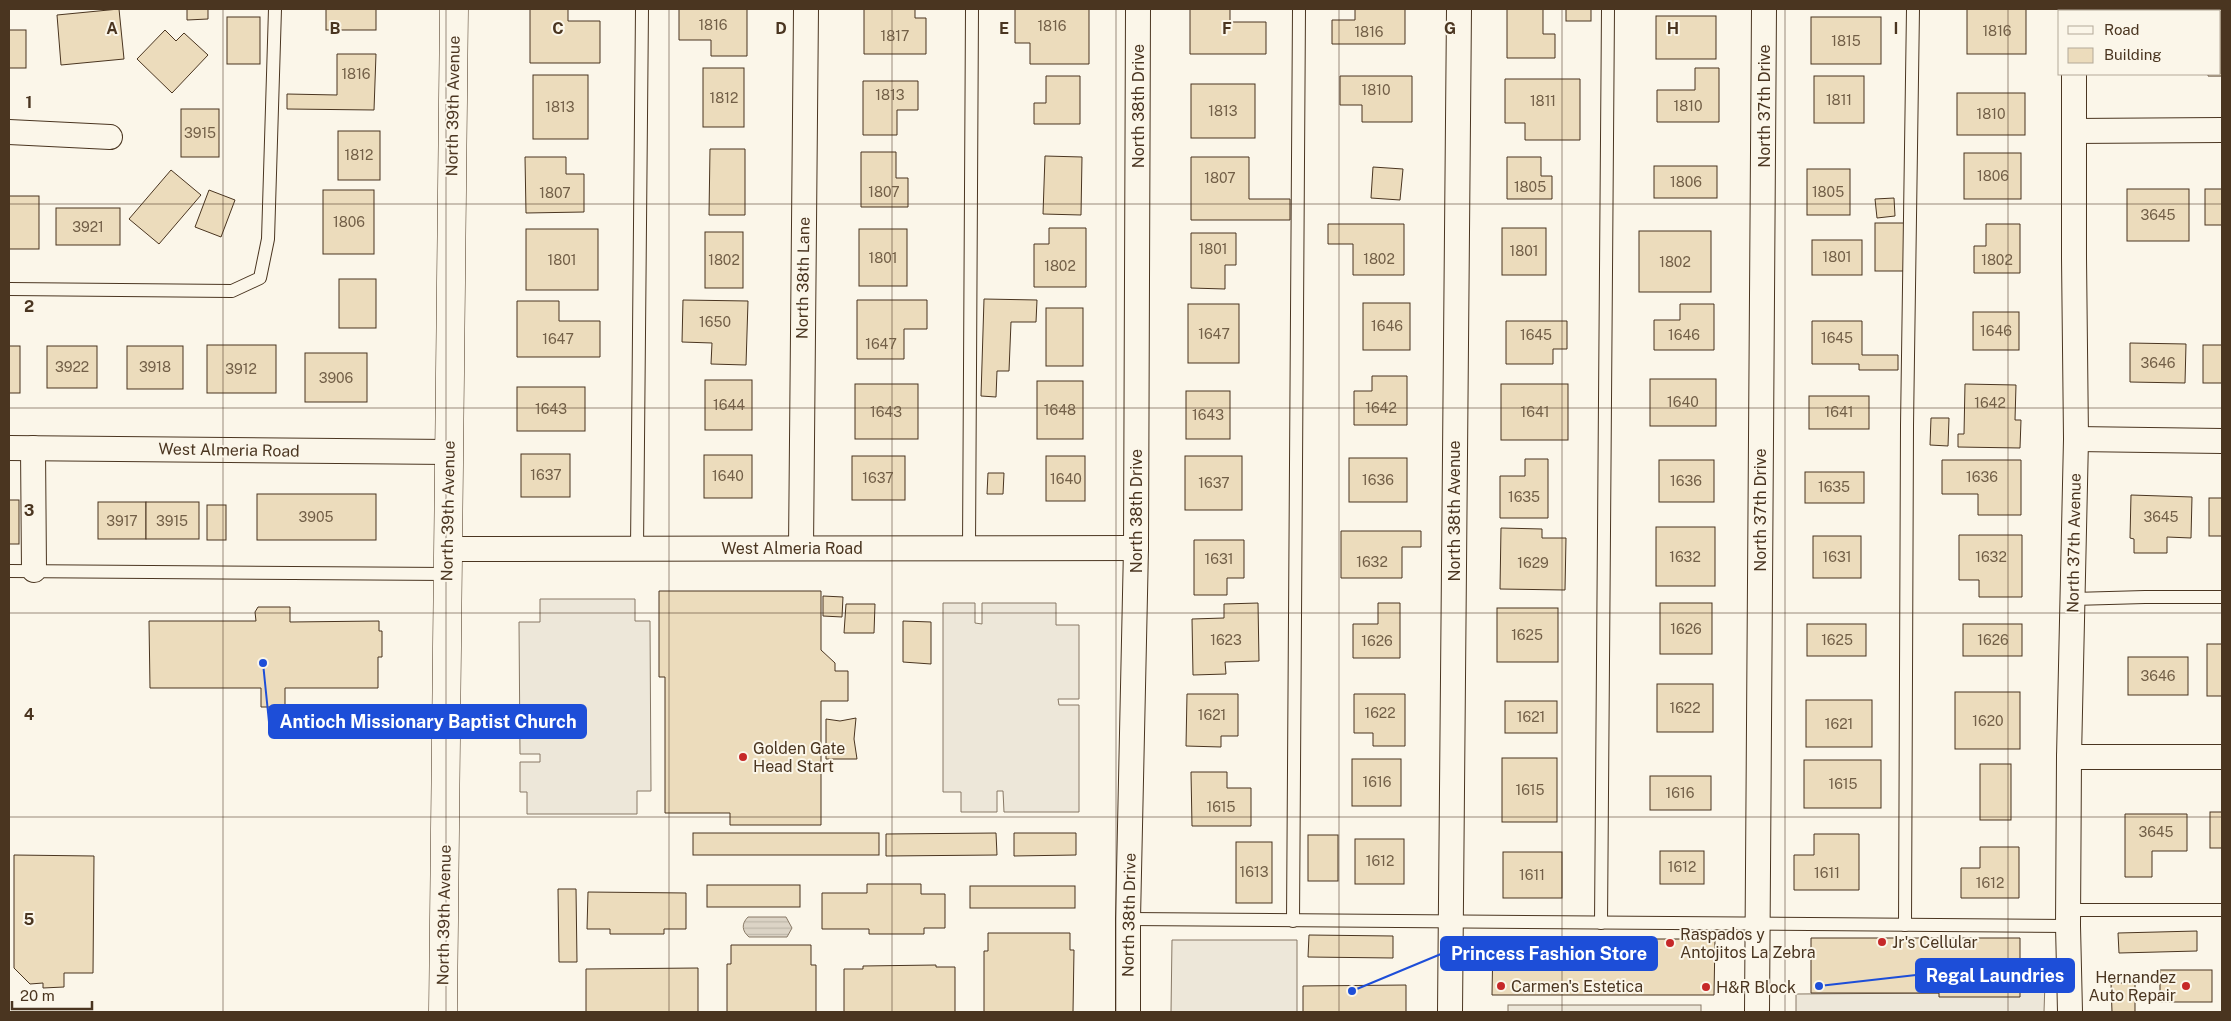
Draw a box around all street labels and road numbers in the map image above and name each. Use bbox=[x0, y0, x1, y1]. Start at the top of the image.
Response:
street label: North 39th Avenue bbox=[442, 36, 464, 176]
street label: North 38th Drive bbox=[1129, 44, 1148, 168]
street label: North 37th Drive bbox=[1755, 44, 1774, 168]
street label: North 38th Lane bbox=[792, 217, 814, 339]
street label: West Almeria Road bbox=[158, 439, 300, 461]
street label: North 39th Avenue bbox=[437, 441, 459, 581]
street label: North 38th Avenue bbox=[1445, 441, 1464, 581]
street label: North 37th Drive bbox=[1751, 448, 1770, 572]
street label: North 38th Drive bbox=[1127, 449, 1146, 573]
street label: North 37th Avenue bbox=[2063, 473, 2085, 613]
street label: West Almeria Road bbox=[721, 539, 863, 558]
street label: North 39th Avenue bbox=[433, 845, 455, 985]
street label: North 38th Drive bbox=[1118, 853, 1140, 977]

